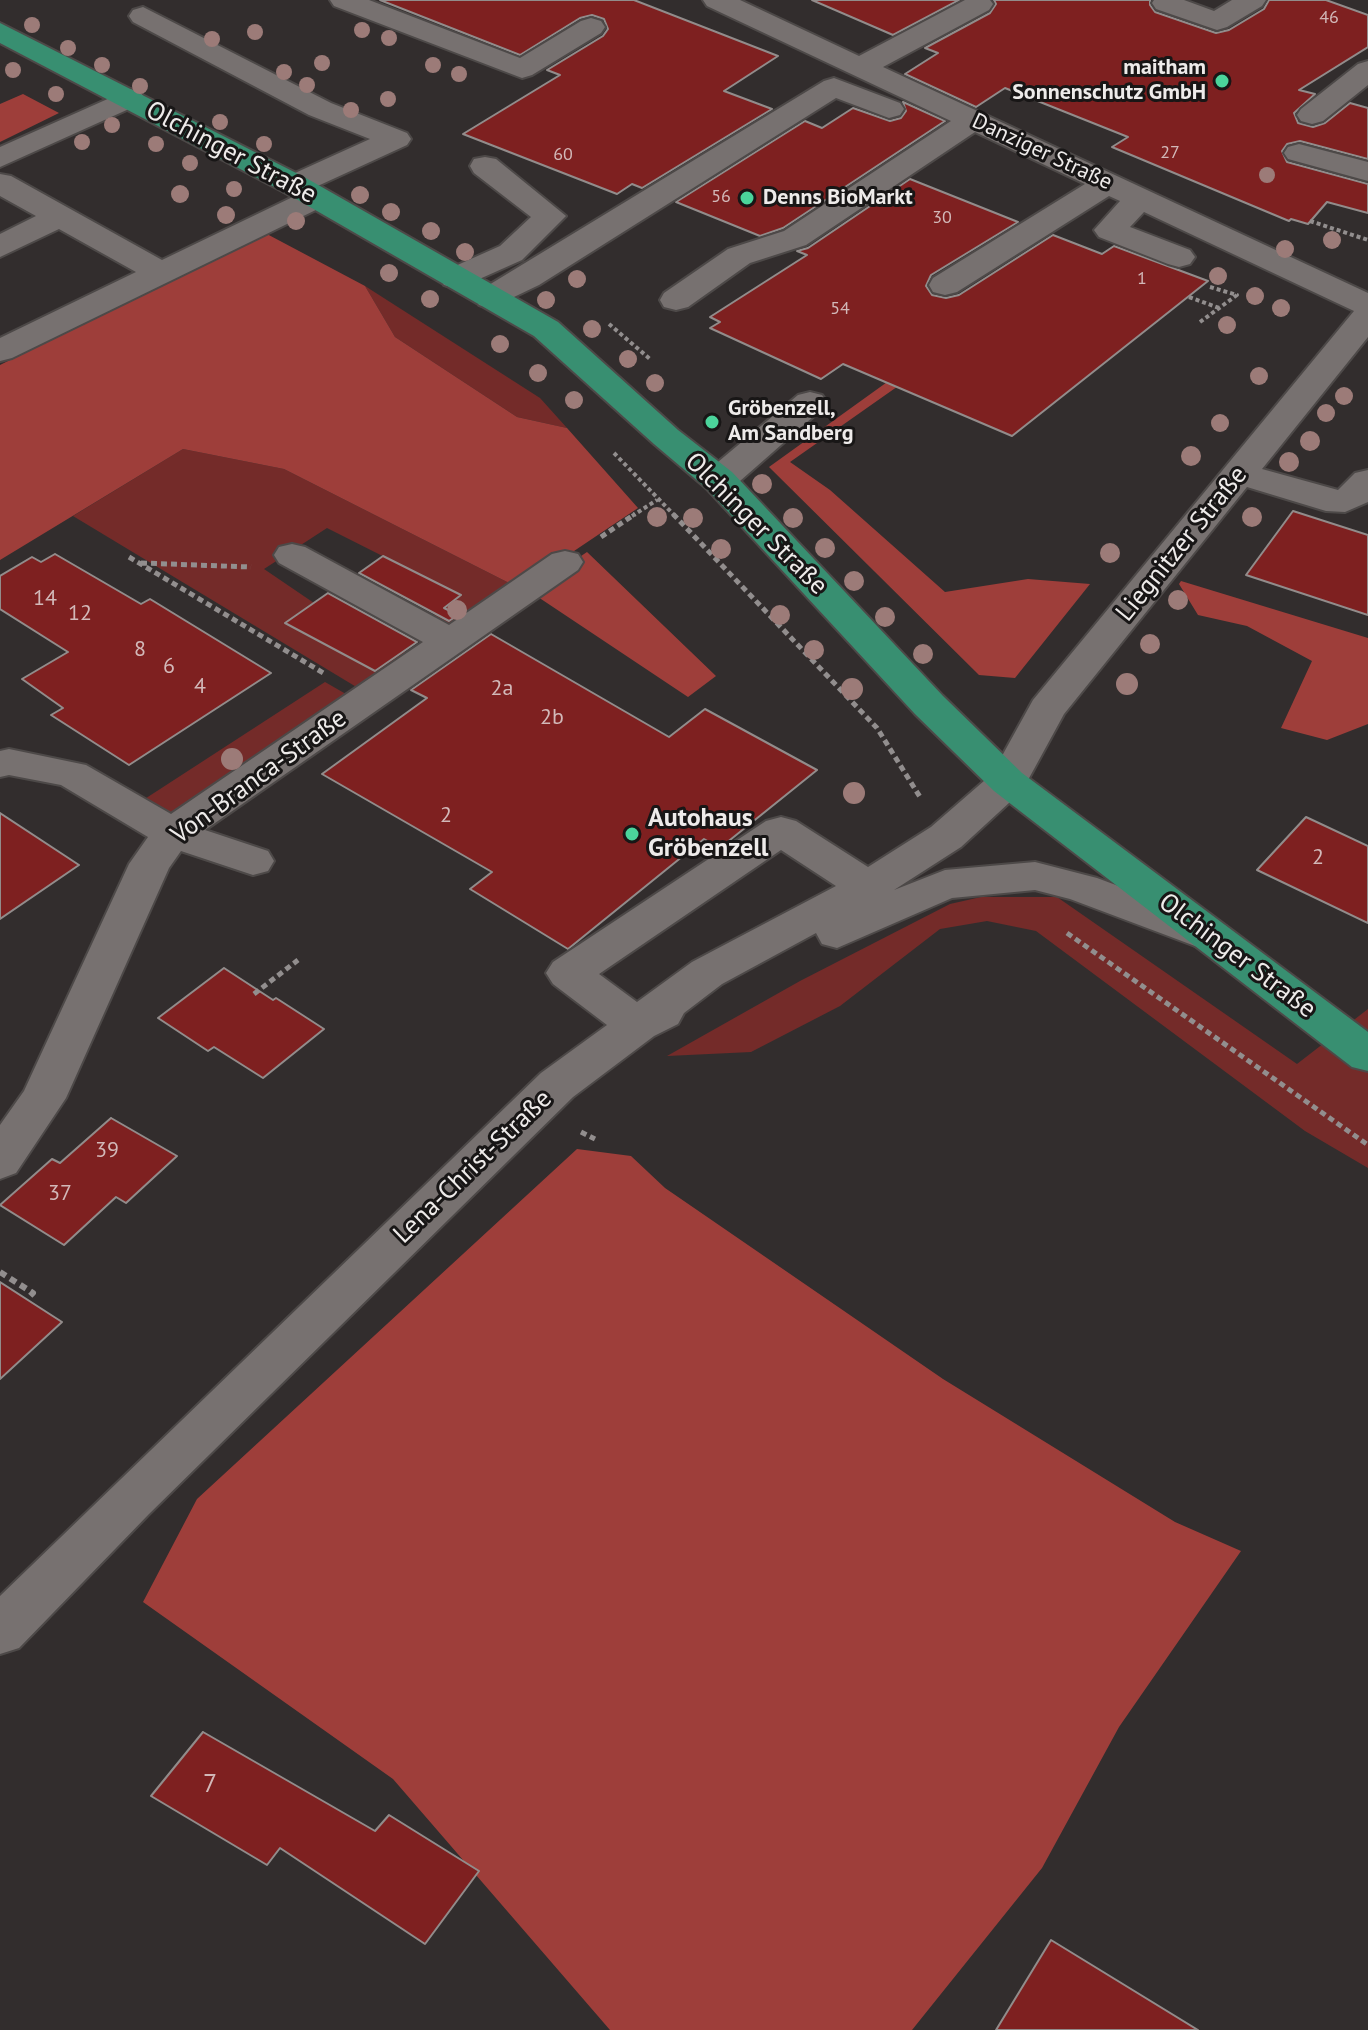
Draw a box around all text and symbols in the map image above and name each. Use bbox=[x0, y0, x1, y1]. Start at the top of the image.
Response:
house number: 46 bbox=[1319, 7, 1339, 29]
place label: maitham Sonnenschutz GmbH bbox=[1012, 55, 1206, 106]
marker: maitham Sonnenschutz GmbH bbox=[1213, 72, 1231, 90]
street label: Olchinger Straße bbox=[140, 95, 322, 211]
street label: Danziger Straße bbox=[968, 108, 1116, 196]
house number: 27 bbox=[1160, 142, 1180, 164]
house number: 60 bbox=[553, 144, 573, 166]
place label: Denns BioMarkt bbox=[763, 185, 913, 211]
house number: 56 bbox=[711, 186, 731, 208]
marker: Denns BioMarkt bbox=[738, 189, 756, 207]
house number: 30 bbox=[932, 207, 952, 229]
house number: 1 bbox=[1137, 268, 1147, 290]
house number: 54 bbox=[830, 298, 850, 320]
place label: Gröbenzell, Am Sandberg bbox=[728, 396, 853, 448]
marker: Gröbenzell, Am Sandberg bbox=[703, 413, 721, 431]
street label: Olchinger Straße bbox=[678, 446, 834, 602]
street label: Liegnitzer Straße bbox=[1110, 460, 1254, 628]
house number: 14 bbox=[33, 586, 57, 612]
house number: 12 bbox=[68, 601, 92, 627]
house number: 8 bbox=[134, 637, 146, 663]
house number: 6 bbox=[163, 654, 175, 680]
house number: 4 bbox=[194, 674, 206, 700]
house number: 2a bbox=[491, 676, 513, 702]
street label: Von-Branca-Straße bbox=[165, 703, 353, 851]
house number: 2b bbox=[540, 705, 564, 731]
house number: 2 bbox=[440, 803, 452, 829]
place label: Autohaus Gröbenzell bbox=[648, 803, 768, 864]
marker: Autohaus Gröbenzell bbox=[623, 825, 641, 843]
house number: 2 bbox=[1312, 845, 1324, 871]
street label: Olchinger Straße bbox=[1152, 887, 1322, 1025]
street label: Lena-Christ-Straße bbox=[387, 1084, 559, 1250]
house number: 39 bbox=[95, 1138, 119, 1164]
house number: 37 bbox=[48, 1181, 72, 1207]
house number: 7 bbox=[203, 1769, 217, 1801]

